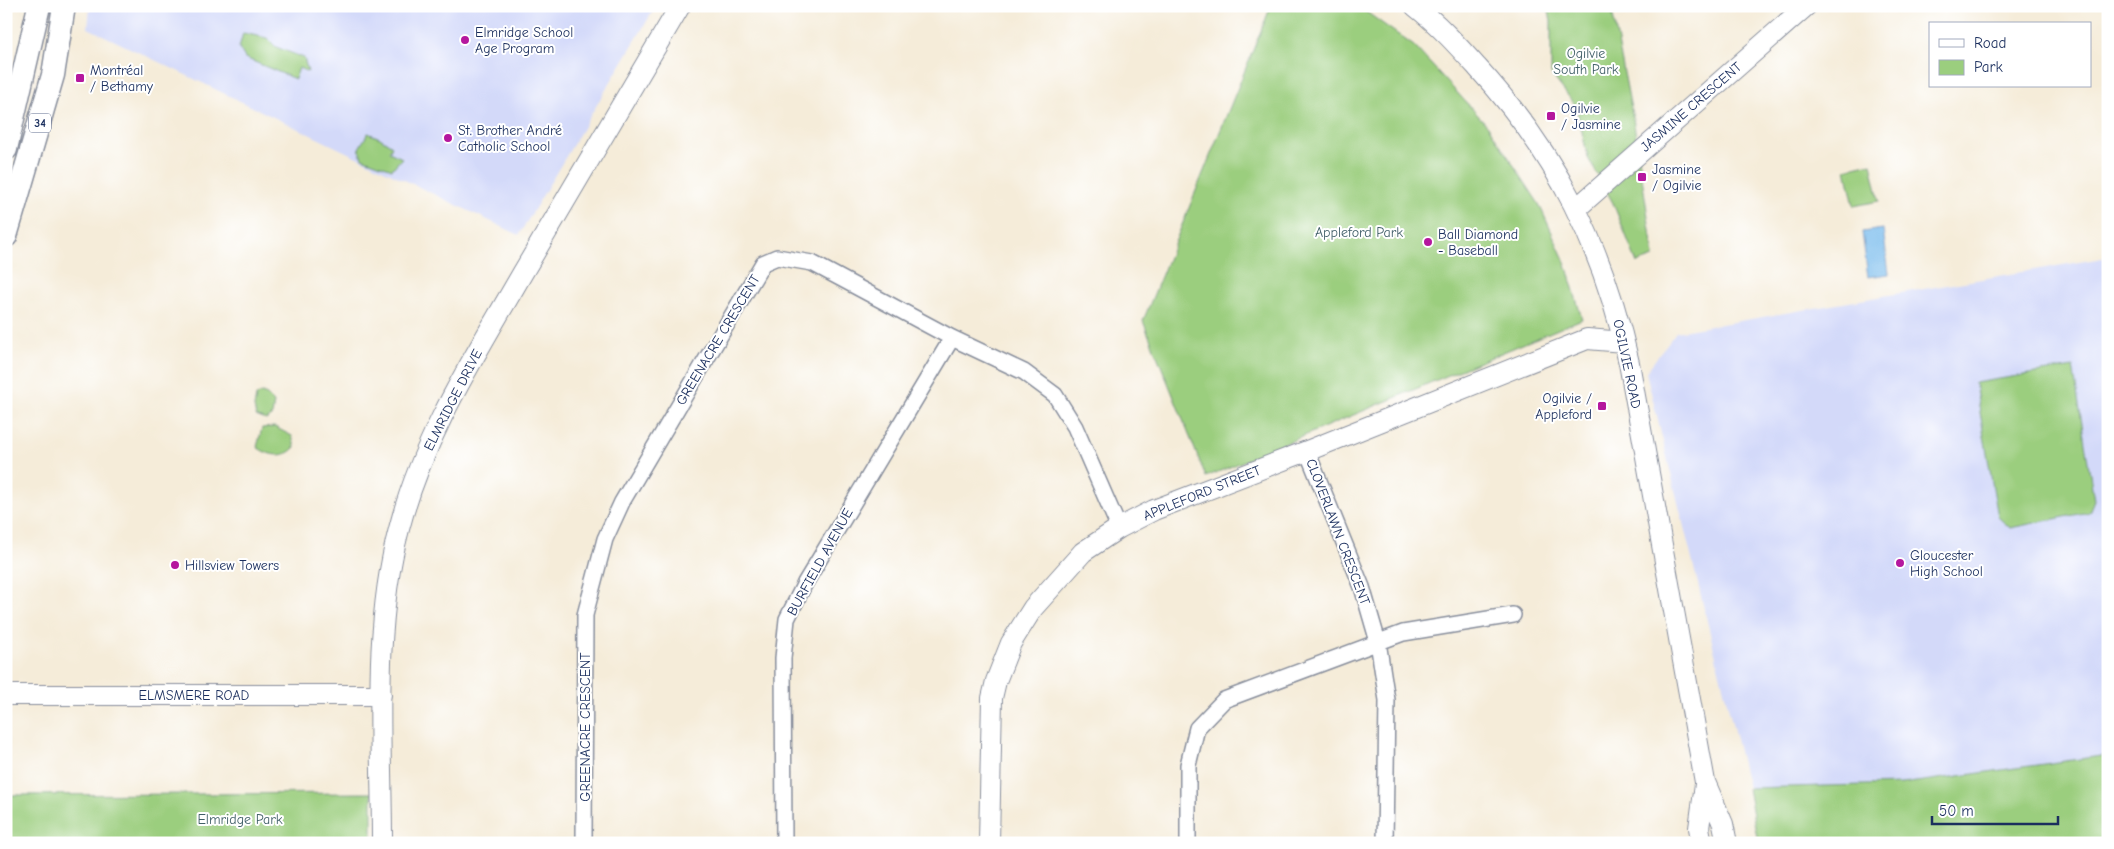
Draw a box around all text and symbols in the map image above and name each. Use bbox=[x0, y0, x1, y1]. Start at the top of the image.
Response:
legend bbox=[1929, 22, 2092, 88]
place label: Elmridge School Age Program bbox=[475, 24, 573, 57]
marker: Elmridge School Age Program bbox=[459, 34, 471, 46]
text: Road bbox=[1974, 34, 2006, 52]
park label: Ogilvie South Park bbox=[1553, 45, 1619, 78]
street label: JASMINE CRESCENT bbox=[1637, 58, 1746, 156]
text: Park bbox=[1974, 58, 2003, 76]
place label: Montréal / Bethamy bbox=[90, 62, 154, 95]
marker: Montréal / Bethamy bbox=[74, 72, 86, 84]
place label: Ogilvie / Jasmine bbox=[1561, 100, 1621, 133]
marker: Ogilvie / Jasmine bbox=[1545, 110, 1557, 122]
road number: 34 bbox=[29, 114, 51, 132]
place label: St. Brother André Catholic School bbox=[458, 122, 562, 155]
marker: St. Brother André Catholic School bbox=[442, 132, 454, 144]
place label: Jasmine / Ogilvie bbox=[1652, 161, 1702, 194]
marker: Jasmine / Ogilvie bbox=[1636, 171, 1648, 183]
park label: Appleford Park bbox=[1315, 224, 1403, 241]
place label: Ball Diamond - Baseball bbox=[1438, 226, 1518, 259]
marker: Ball Diamond - Baseball bbox=[1422, 236, 1434, 248]
street label: GREENACRE CRESCENT bbox=[672, 271, 764, 408]
street label: OGILVIE ROAD bbox=[1609, 318, 1645, 410]
street label: ELMRIDGE DRIVE bbox=[420, 346, 486, 454]
place label: Ogilvie / Appleford bbox=[1535, 390, 1592, 423]
marker: Ogilvie / Appleford bbox=[1596, 400, 1608, 412]
street label: CLOVERLAWN CRESCENT bbox=[1302, 456, 1374, 608]
street label: APPLEFORD STREET bbox=[1141, 461, 1264, 524]
street label: BURFIELD AVENUE bbox=[783, 505, 857, 619]
place label: Gloucester High School bbox=[1910, 547, 1983, 580]
place label: Hillsview Towers bbox=[185, 557, 279, 574]
marker: Gloucester High School bbox=[1894, 557, 1906, 569]
marker: Hillsview Towers bbox=[169, 559, 181, 571]
street label: GREENACRE CRESCENT bbox=[577, 652, 594, 802]
street label: ELMSMERE ROAD bbox=[139, 687, 250, 704]
scale bar bbox=[1932, 794, 2058, 826]
text: 50 m bbox=[1939, 802, 1974, 820]
park label: Elmridge Park bbox=[197, 811, 283, 828]

